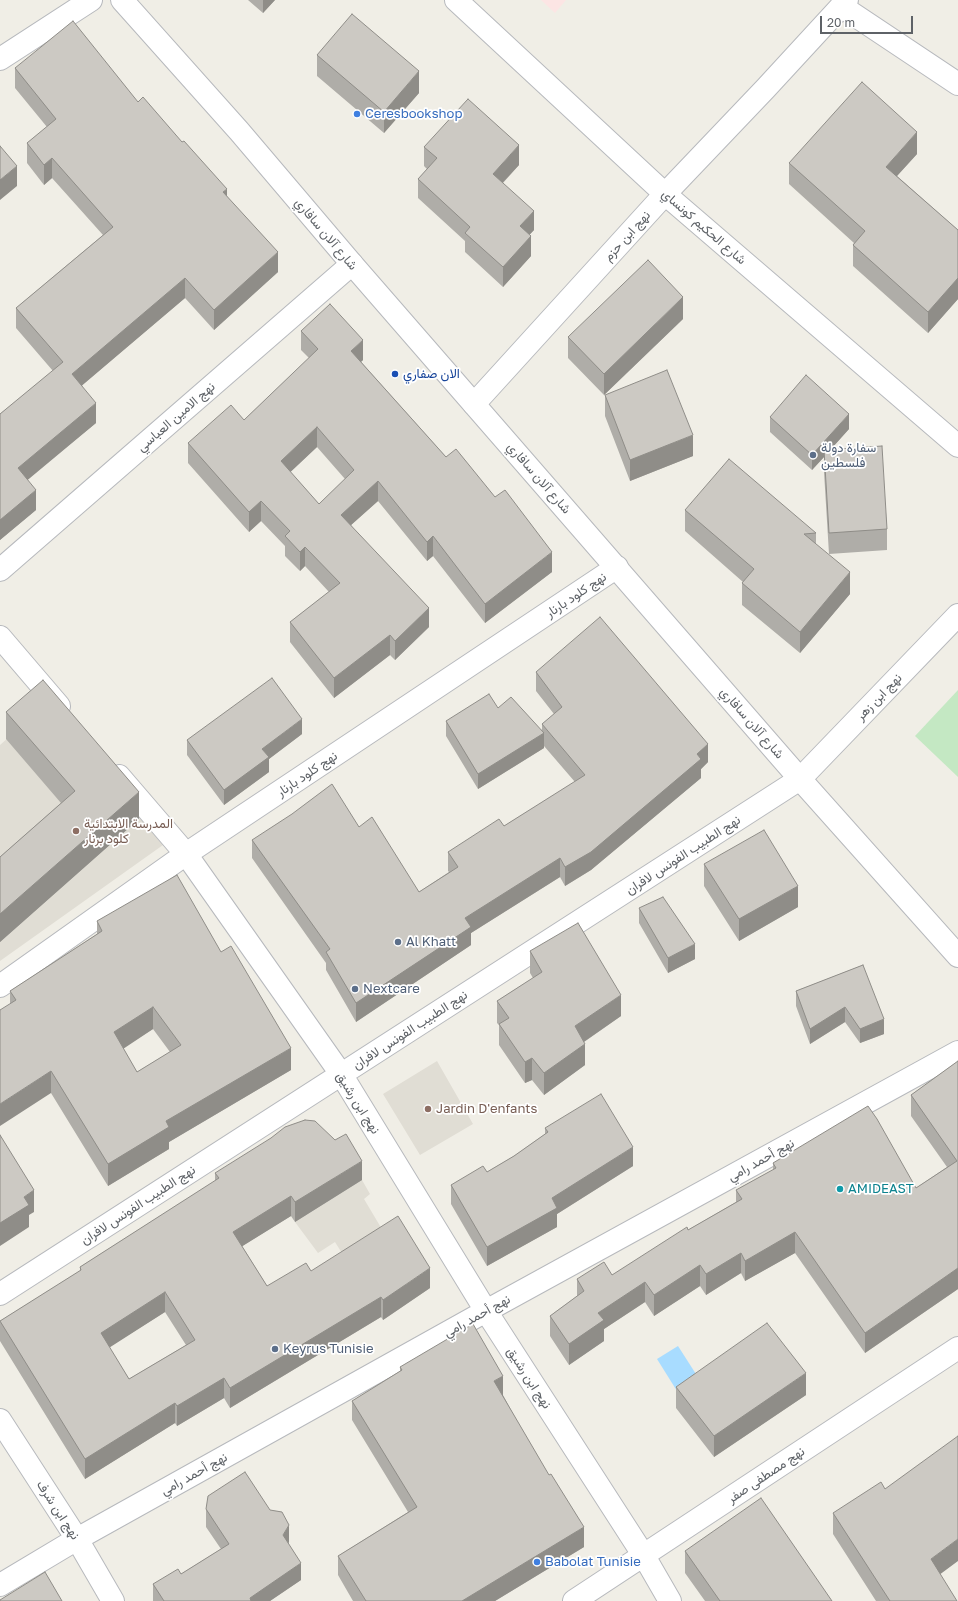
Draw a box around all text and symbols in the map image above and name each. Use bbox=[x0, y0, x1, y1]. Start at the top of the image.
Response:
scale bar bbox=[822, 8, 915, 34]
text: 20 m bbox=[827, 15, 855, 30]
place label: Ceresbookshop bbox=[365, 106, 462, 122]
marker: Ceresbookshop bbox=[352, 109, 362, 119]
street label: شارع الحكيم كونساي bbox=[659, 186, 749, 268]
street label: شارع آلان سافاري bbox=[291, 195, 361, 273]
street label: نهج ابن حزم bbox=[600, 208, 654, 264]
place label: الان صفاري bbox=[403, 366, 460, 382]
marker: الان صفاري bbox=[390, 369, 400, 379]
street label: نهج الامين العباسي bbox=[134, 379, 218, 455]
street label: شارع آلان سافاري bbox=[504, 439, 574, 517]
place label: سفارة دولة فلسطين bbox=[821, 440, 876, 471]
marker: سفارة دولة فلسطين bbox=[808, 450, 818, 460]
street label: نهج كلود بارنار bbox=[543, 569, 609, 621]
street label: نهج ابن زهر bbox=[853, 670, 905, 724]
street label: شارع آلان سافاري bbox=[717, 684, 787, 762]
street label: نهج كلود بارنار bbox=[274, 748, 340, 800]
street label: نهج الطبيب الفونس لافران bbox=[623, 812, 743, 898]
place label: المدرسة الابتدائية كلود برنار bbox=[84, 816, 173, 847]
marker: المدرسة الابتدائية كلود برنار bbox=[71, 826, 81, 836]
place label: Al Khatt bbox=[406, 934, 456, 950]
marker: Al Khatt bbox=[393, 937, 403, 947]
place label: Nextcare bbox=[363, 981, 420, 997]
marker: Nextcare bbox=[350, 984, 360, 994]
street label: نهج الطبيب الفونس لافران bbox=[350, 987, 470, 1073]
street label: نهج ابن رشيق bbox=[333, 1069, 383, 1137]
place label: Jardin D'enfants bbox=[436, 1101, 537, 1117]
marker: Jardin D'enfants bbox=[423, 1104, 433, 1114]
street label: نهج أحمد رامي bbox=[725, 1135, 797, 1185]
street label: نهج الطبيب الفونس لافران bbox=[78, 1162, 198, 1248]
place label: AMIDEAST bbox=[848, 1181, 914, 1197]
marker: AMIDEAST bbox=[835, 1184, 845, 1194]
street label: نهج أحمد رامي bbox=[441, 1291, 513, 1341]
place label: Keyrus Tunisie bbox=[283, 1341, 373, 1357]
marker: Keyrus Tunisie bbox=[270, 1344, 280, 1354]
street label: نهج ابن رشيق bbox=[503, 1344, 555, 1412]
street label: نهج مصطفى صفر bbox=[724, 1443, 808, 1507]
street label: نهج أحمد رامي bbox=[158, 1449, 230, 1499]
street label: نهج ابن شرف bbox=[33, 1477, 83, 1543]
place label: Babolat Tunisie bbox=[545, 1554, 641, 1570]
marker: Babolat Tunisie bbox=[532, 1557, 542, 1567]

